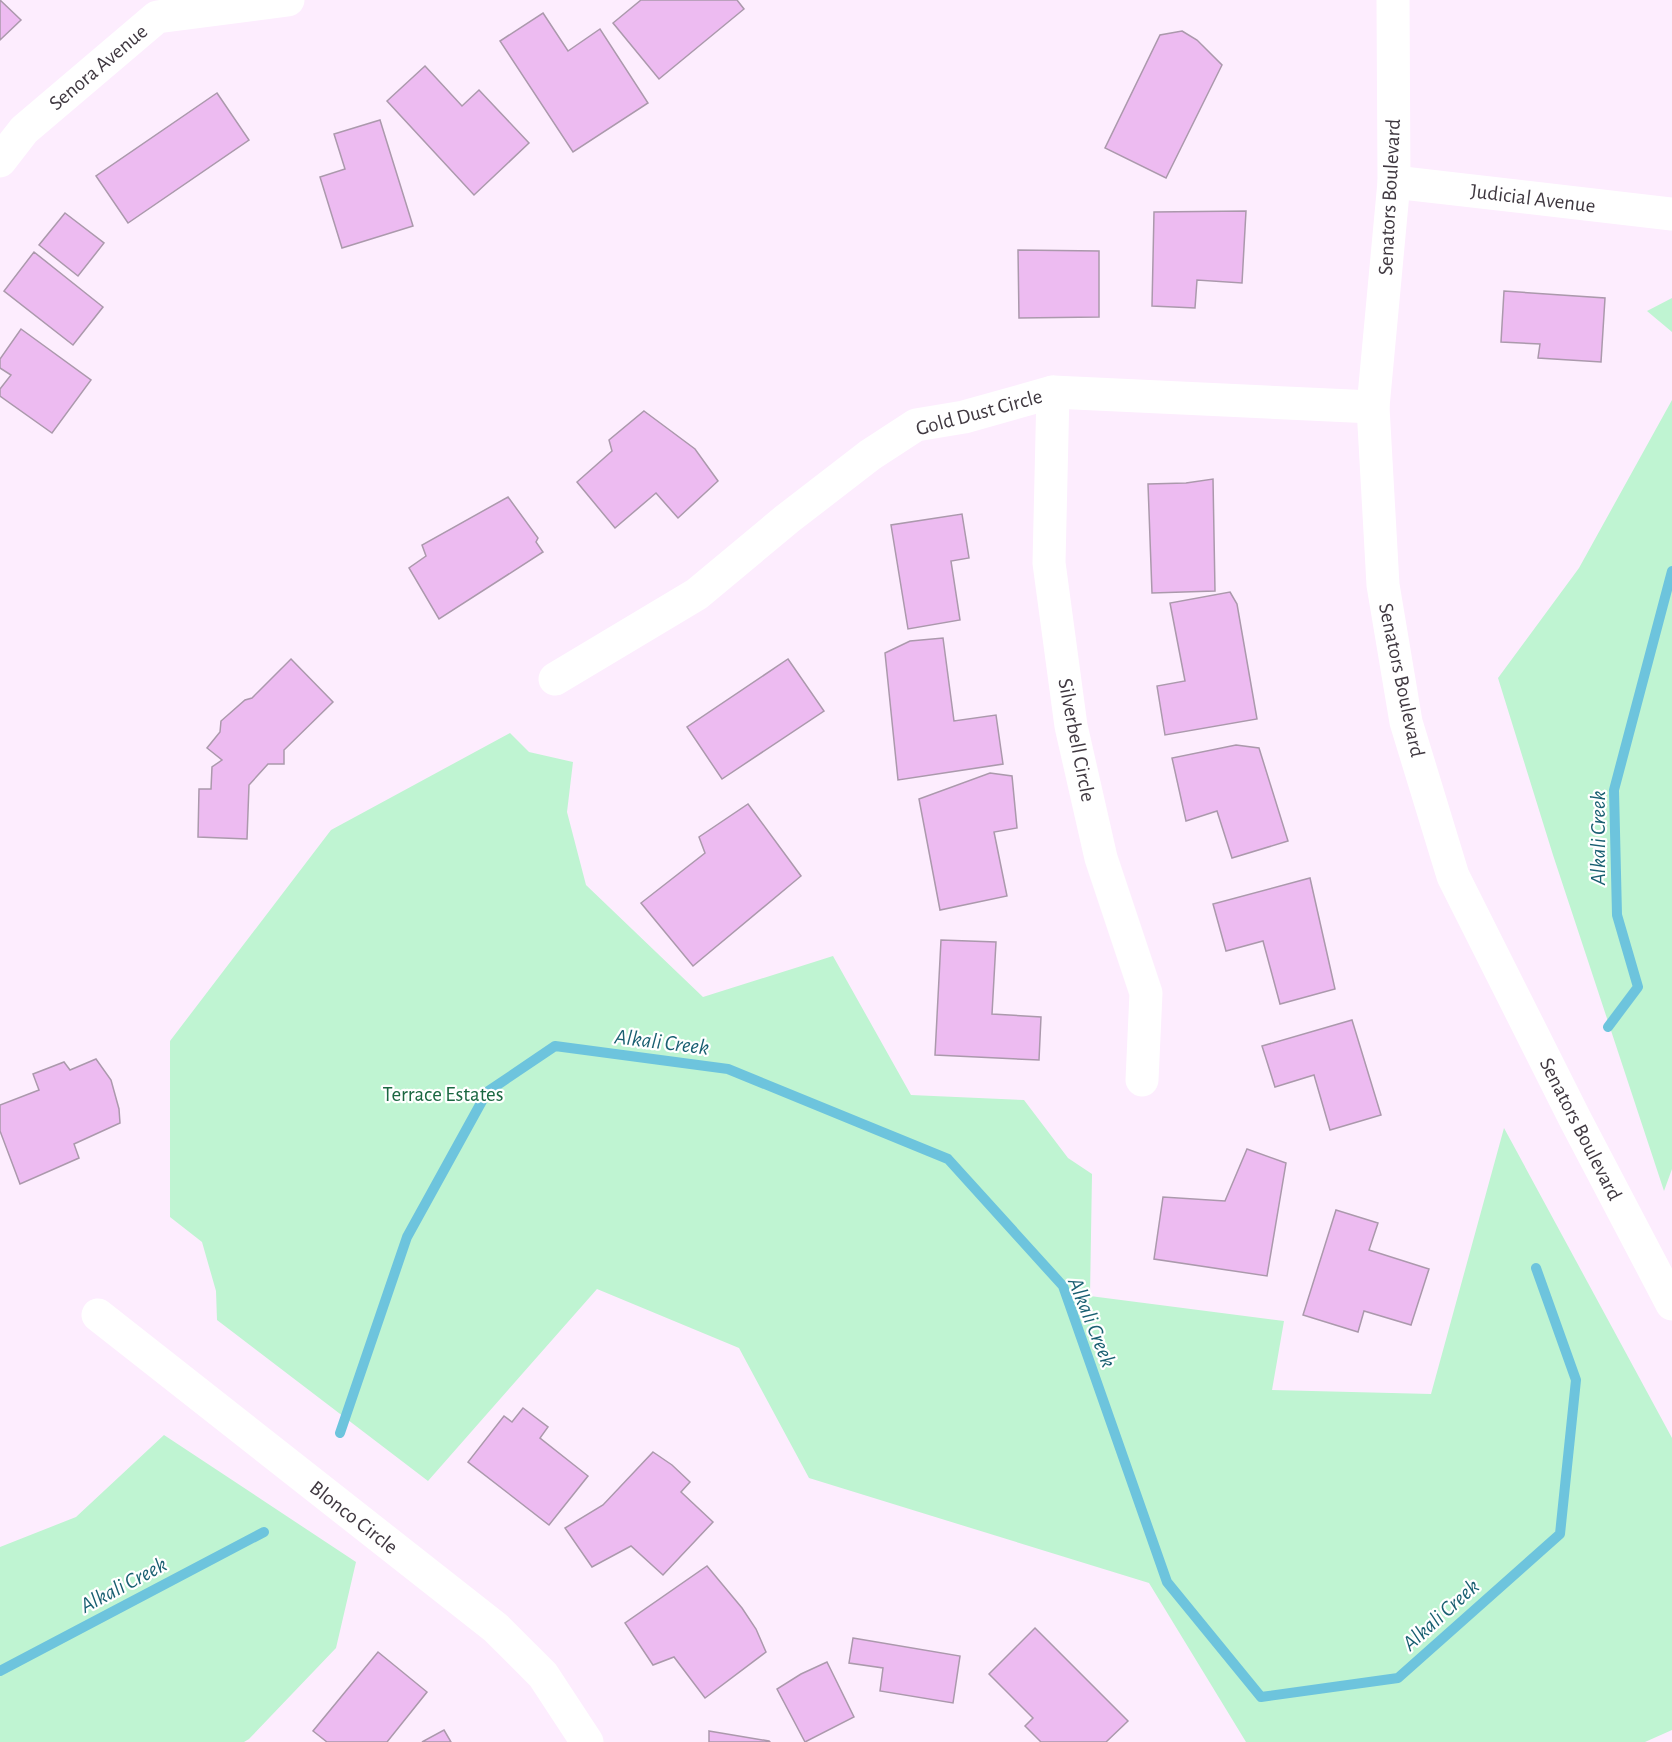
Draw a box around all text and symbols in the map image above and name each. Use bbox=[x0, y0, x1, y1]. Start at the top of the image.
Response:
street label: Senora Avenue bbox=[45, 20, 151, 114]
street label: Senators Boulevard bbox=[1375, 118, 1404, 276]
street label: Judicial Avenue bbox=[1469, 180, 1597, 217]
street label: Gold Dust Circle bbox=[914, 386, 1045, 439]
street label: Senators Boulevard bbox=[1375, 601, 1428, 759]
street label: Silverbell Circle bbox=[1054, 677, 1099, 804]
water label: Alkali Creek bbox=[1587, 791, 1609, 886]
water label: Alkali Creek bbox=[613, 1025, 710, 1059]
street label: Senators Boulevard bbox=[1536, 1055, 1626, 1204]
park label: Terrace Estates bbox=[382, 1084, 504, 1105]
water label: Alkali Creek bbox=[1064, 1273, 1120, 1370]
street label: Blonco Circle bbox=[306, 1477, 402, 1558]
water label: Alkali Creek bbox=[76, 1553, 170, 1617]
water label: Alkali Creek bbox=[1397, 1575, 1483, 1655]

